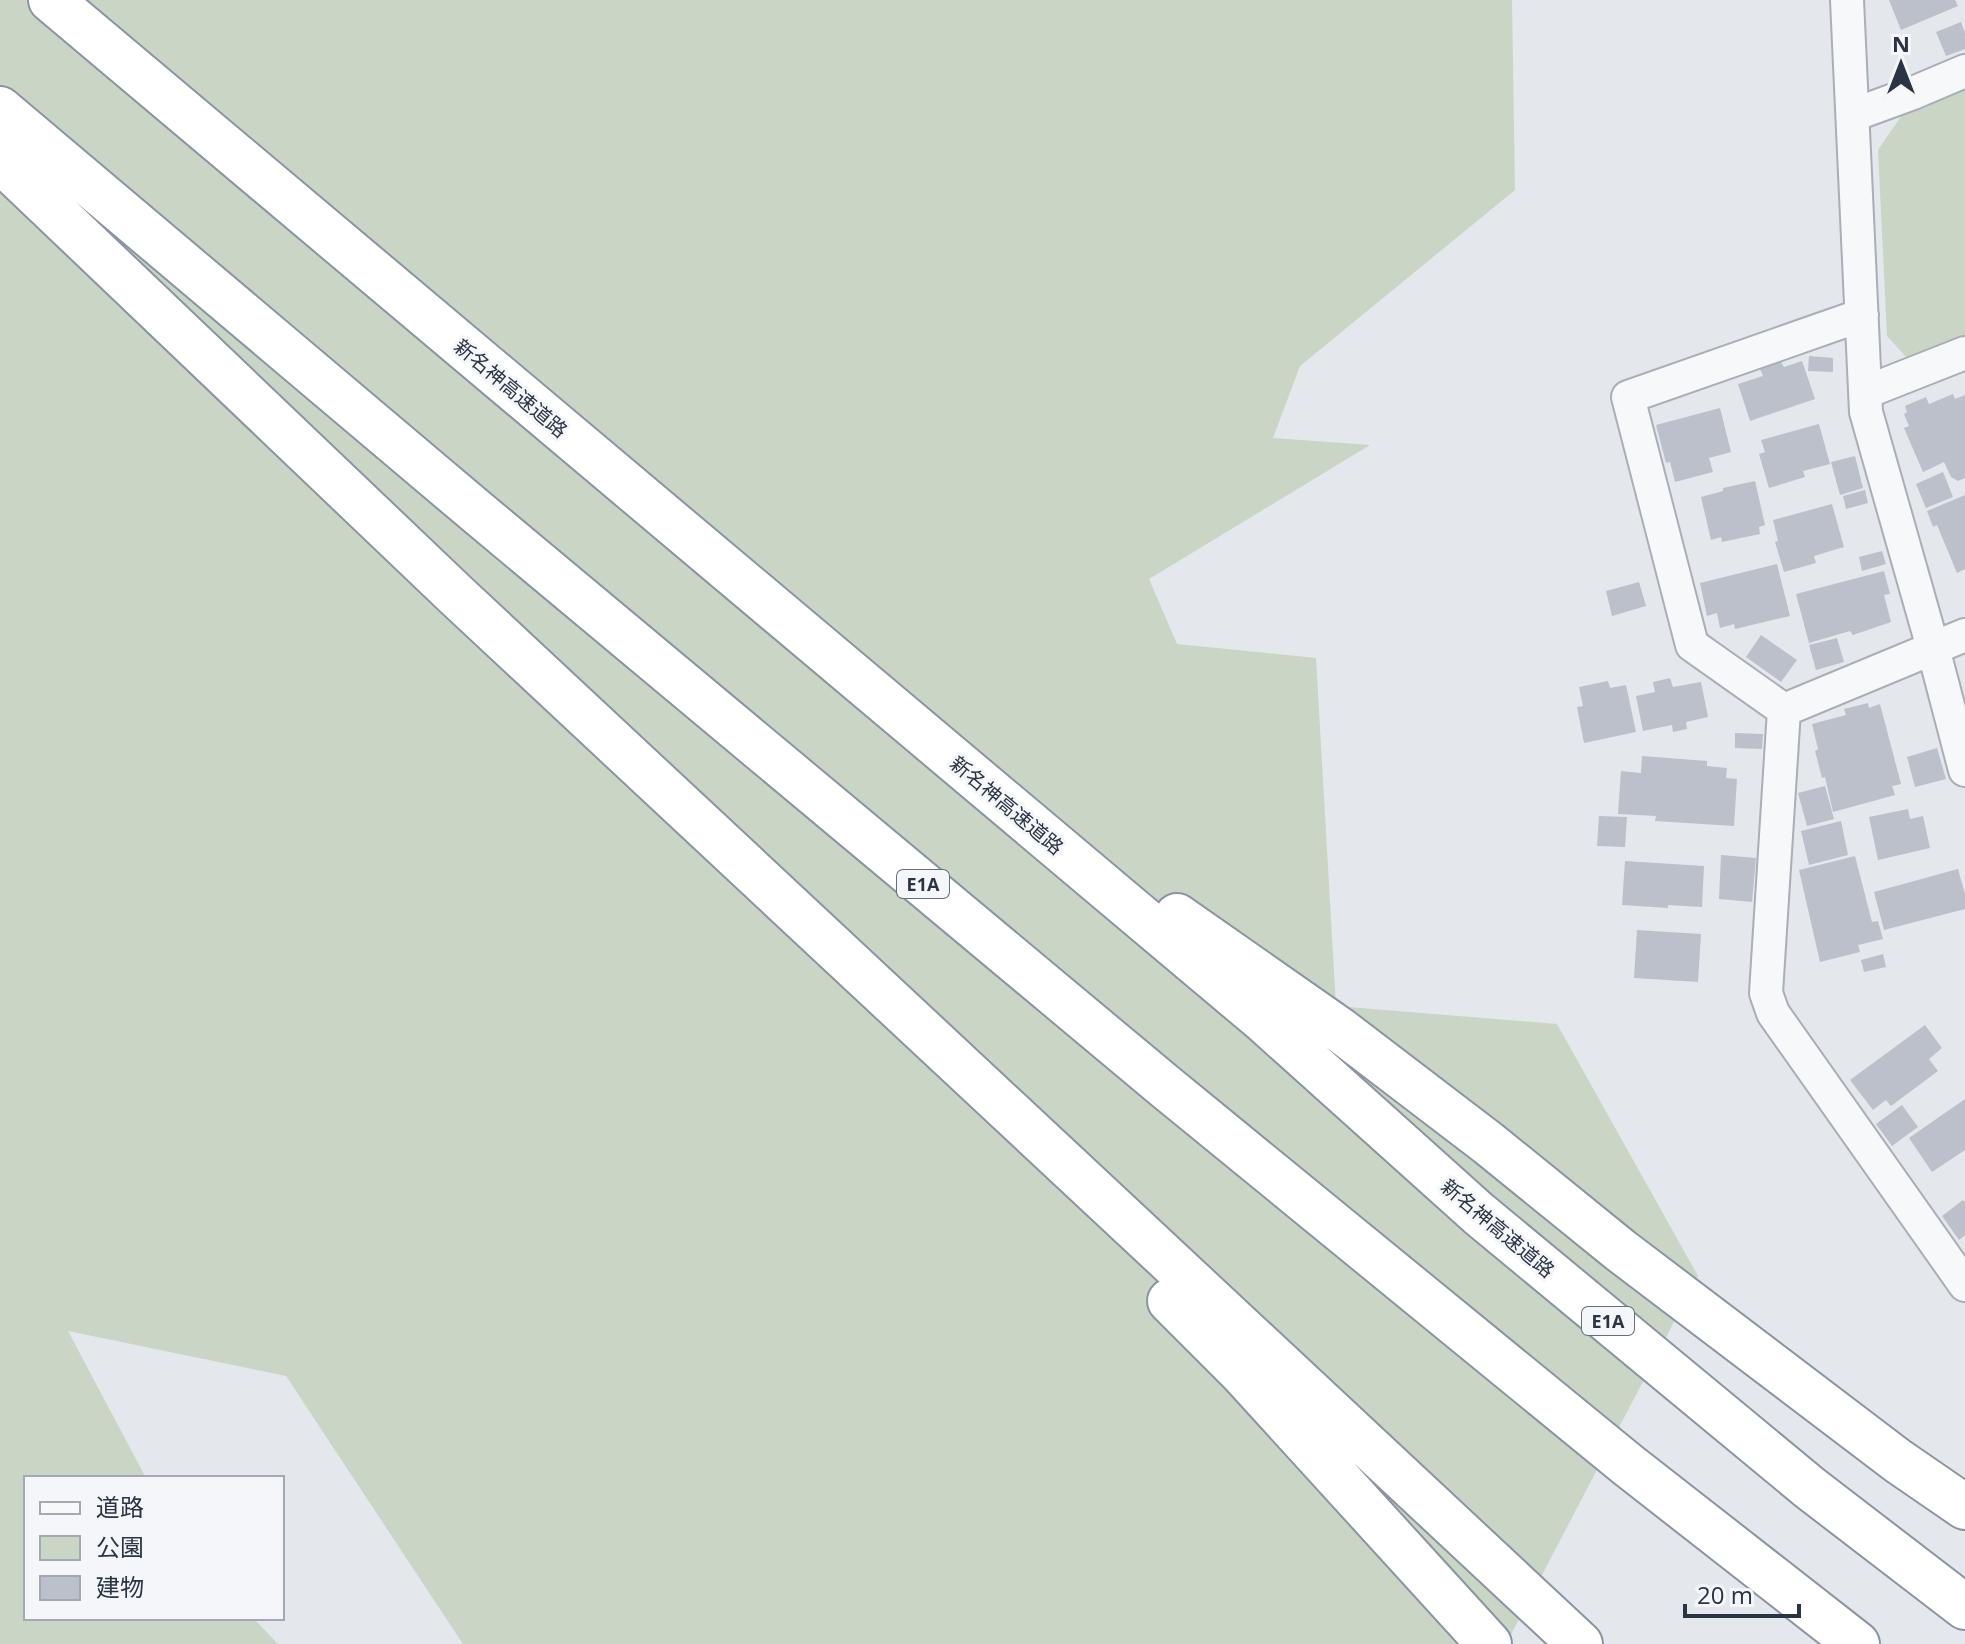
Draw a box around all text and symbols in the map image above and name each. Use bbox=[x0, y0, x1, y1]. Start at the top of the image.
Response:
north arrow bbox=[1861, 24, 1941, 104]
text: N bbox=[1892, 28, 1910, 58]
street label: 新名神高速道路 bbox=[449, 333, 573, 443]
street label: 新名神高速道路 bbox=[945, 750, 1069, 860]
road number: E1A bbox=[897, 870, 949, 898]
street label: 新名神高速道路 bbox=[1436, 1173, 1560, 1283]
road number: E1A bbox=[1582, 1307, 1634, 1335]
legend bbox=[24, 1476, 284, 1620]
text: 道路 bbox=[96, 1490, 144, 1523]
text: 公園 bbox=[96, 1530, 144, 1563]
scale bar bbox=[1685, 1568, 1799, 1618]
text: 建物 bbox=[96, 1570, 144, 1603]
text: 20 m bbox=[1697, 1578, 1753, 1611]

